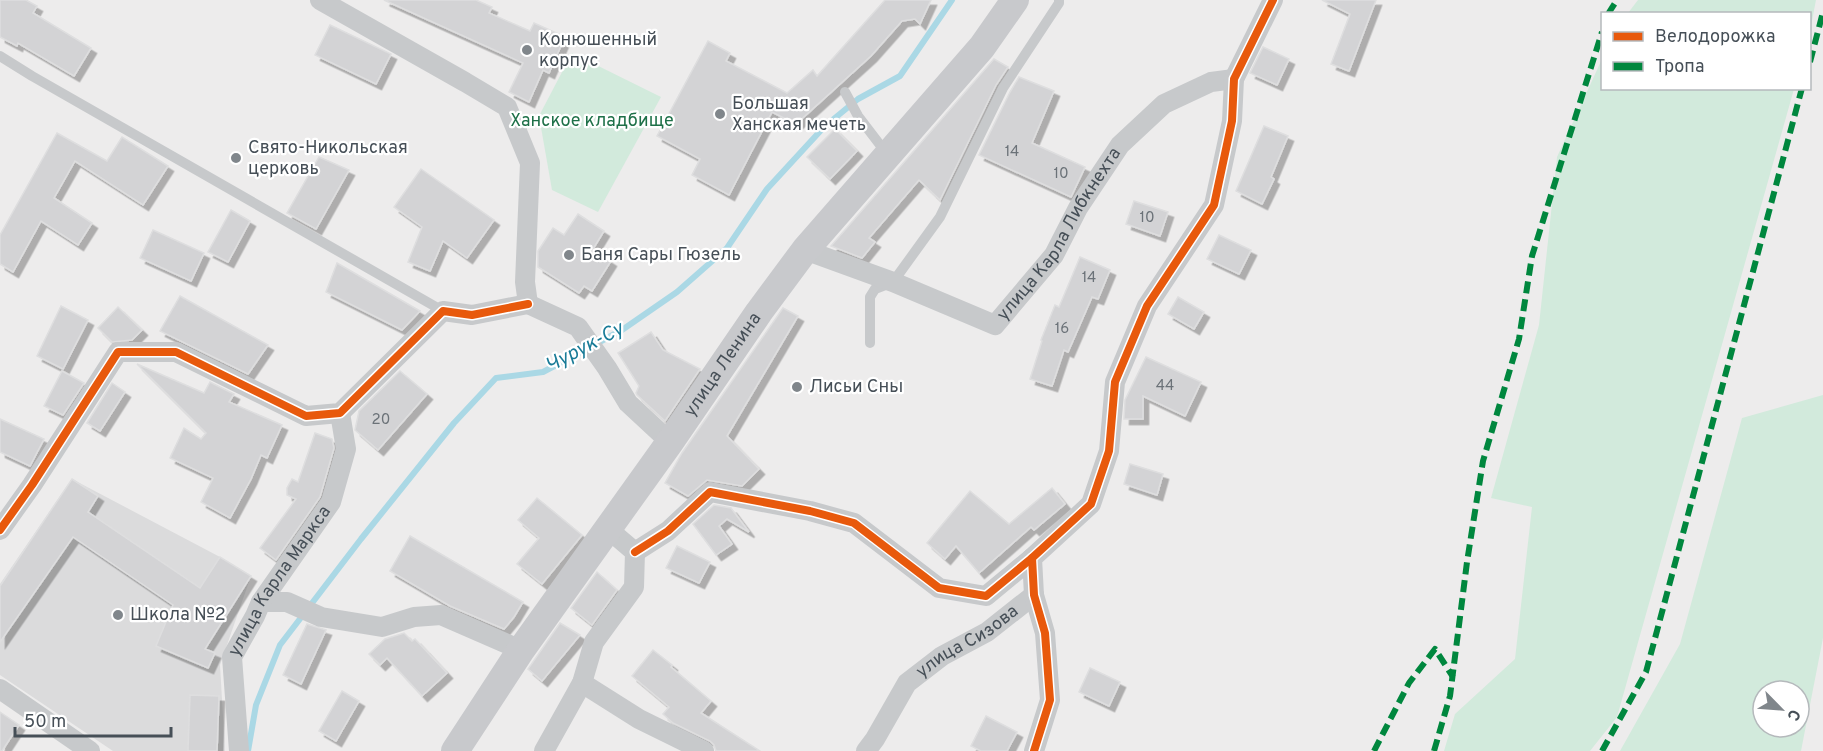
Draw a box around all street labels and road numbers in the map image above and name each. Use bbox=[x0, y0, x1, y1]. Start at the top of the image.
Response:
street label: улица Карла Либкнехта bbox=[992, 143, 1126, 326]
street label: улица Ленина bbox=[679, 308, 767, 421]
street label: улица Карла Маркса bbox=[223, 501, 336, 661]
street label: улица Сизова bbox=[912, 600, 1023, 683]

